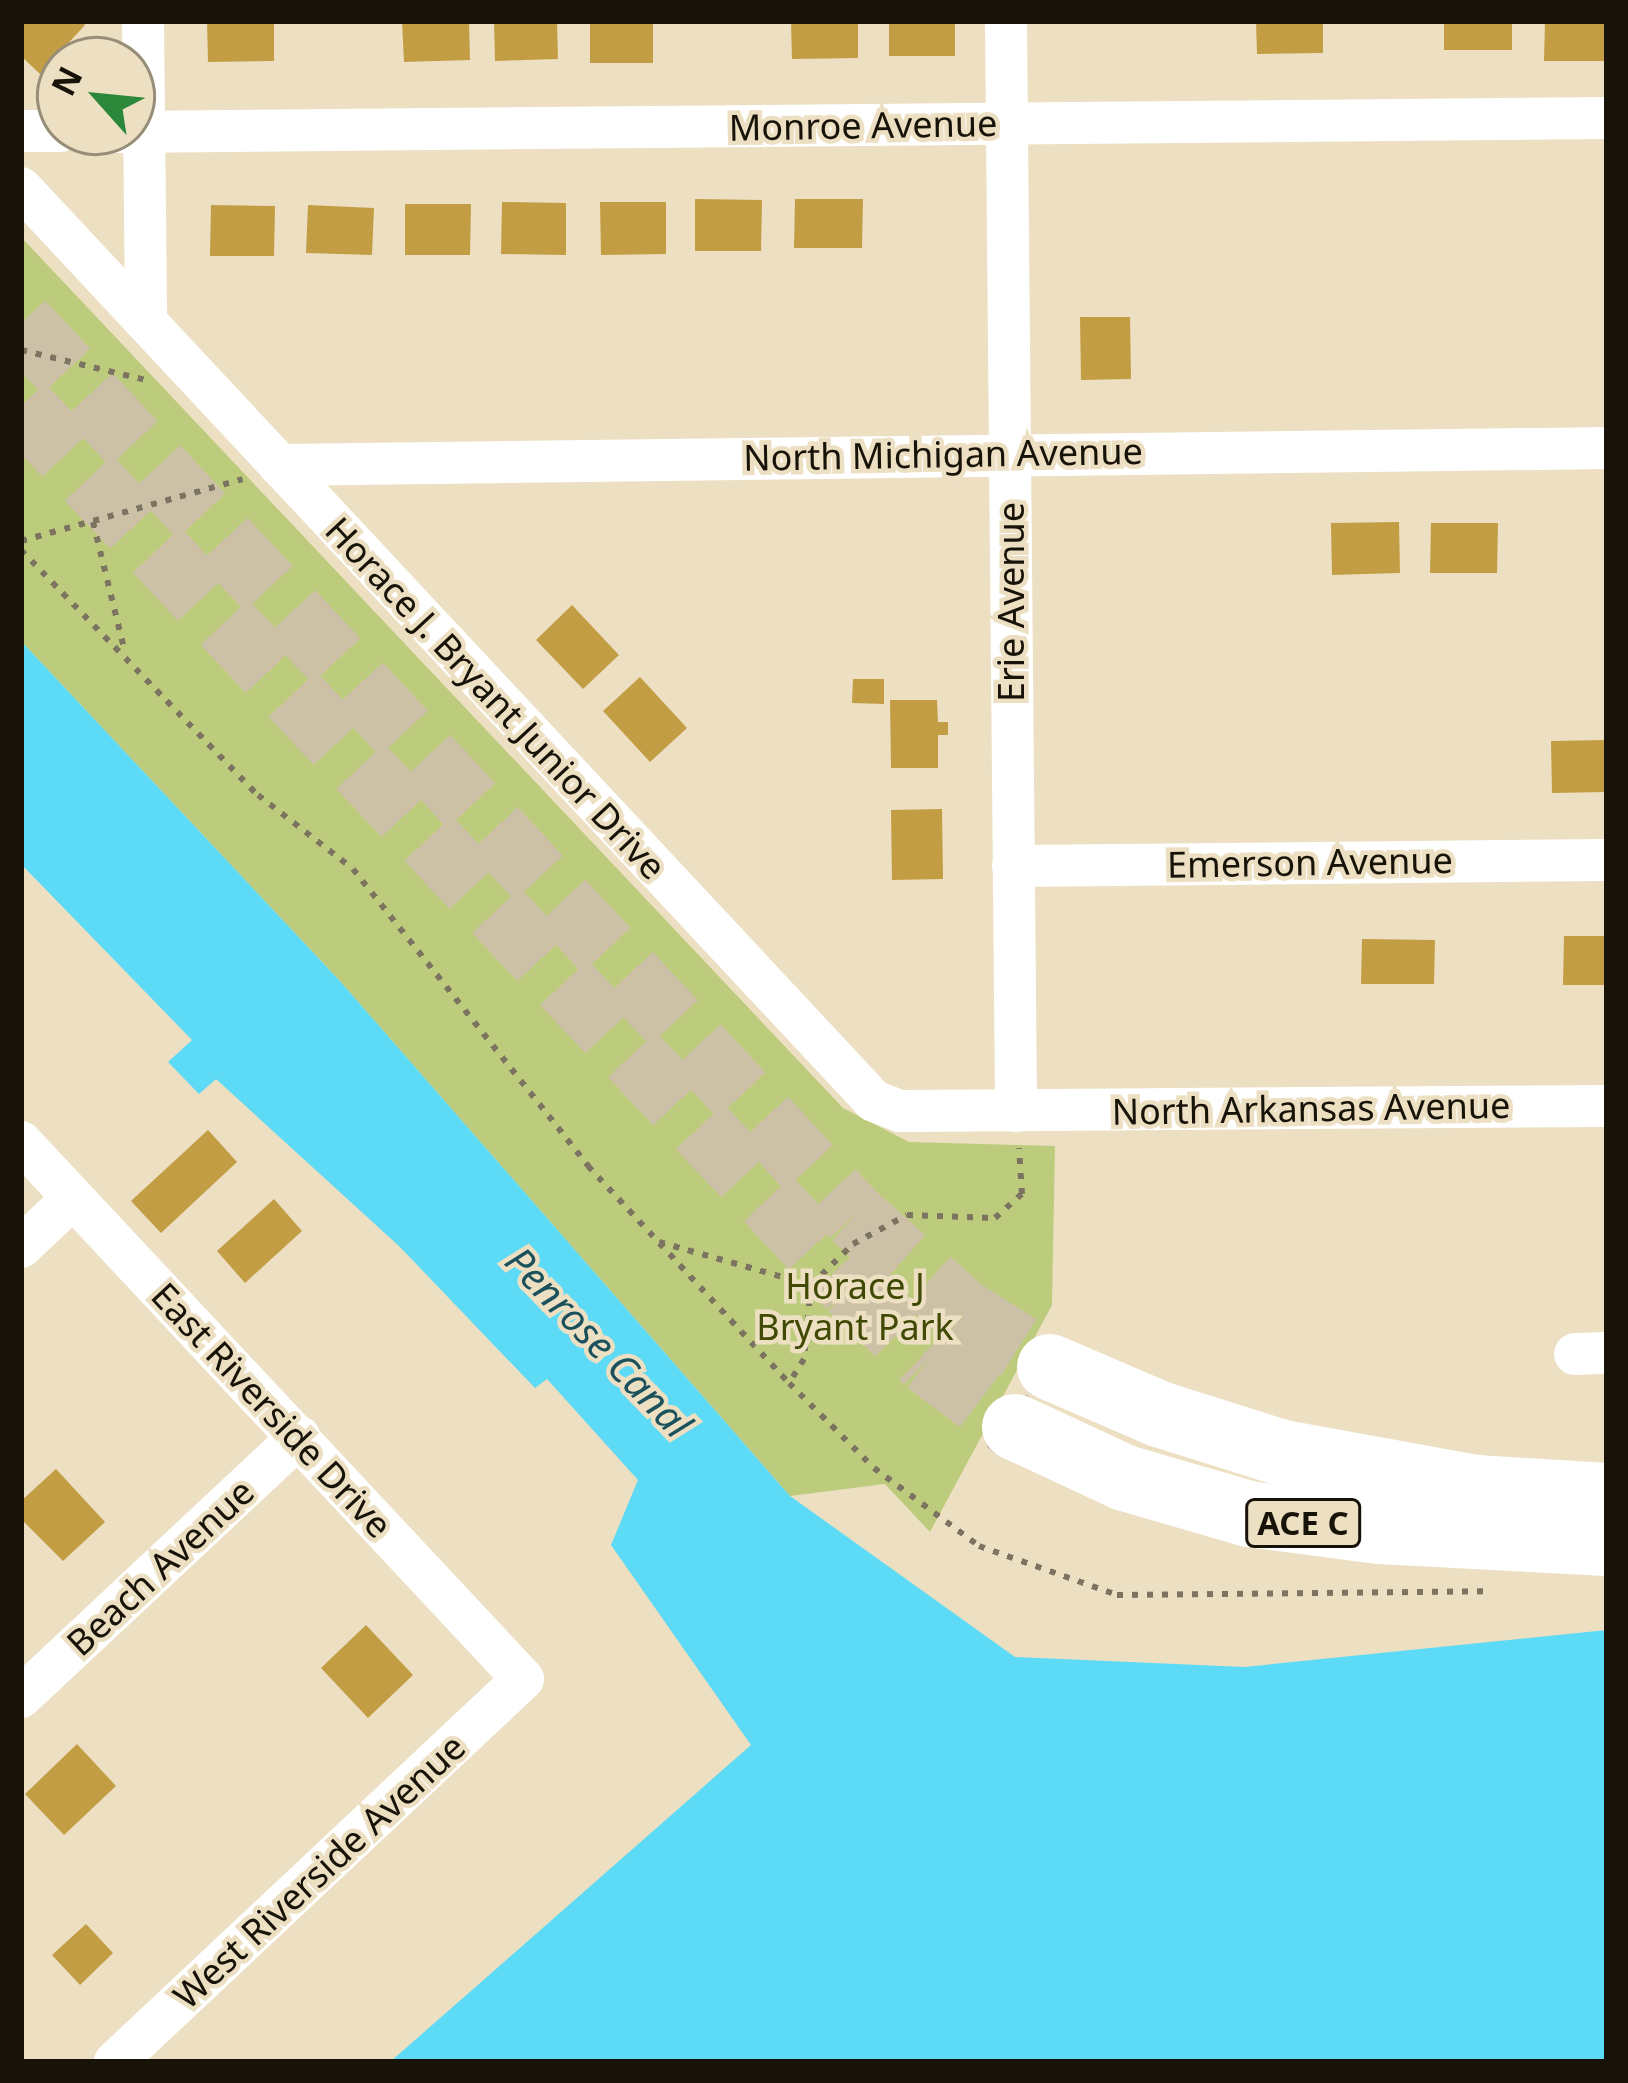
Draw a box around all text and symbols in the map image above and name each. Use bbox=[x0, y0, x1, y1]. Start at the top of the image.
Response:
north arrow bbox=[36, 36, 156, 156]
text: N bbox=[40, 59, 92, 103]
street label: Monroe Avenue bbox=[728, 101, 998, 149]
street label: North Michigan Avenue bbox=[743, 429, 1143, 479]
street label: Erie Avenue bbox=[989, 502, 1033, 702]
street label: Horace J. Bryant Junior Drive bbox=[317, 508, 675, 888]
street label: Emerson Avenue bbox=[1167, 838, 1453, 886]
street label: North Arkansas Avenue bbox=[1111, 1083, 1511, 1133]
water label: Penrose Canal bbox=[496, 1237, 702, 1447]
park label: Horace J Bryant Park bbox=[756, 1263, 954, 1348]
street label: East Riverside Drive bbox=[143, 1274, 401, 1546]
street label: Beach Avenue bbox=[58, 1470, 262, 1664]
road number: ACE C bbox=[1243, 1496, 1363, 1550]
street label: West Riverside Avenue bbox=[164, 1725, 474, 2017]

